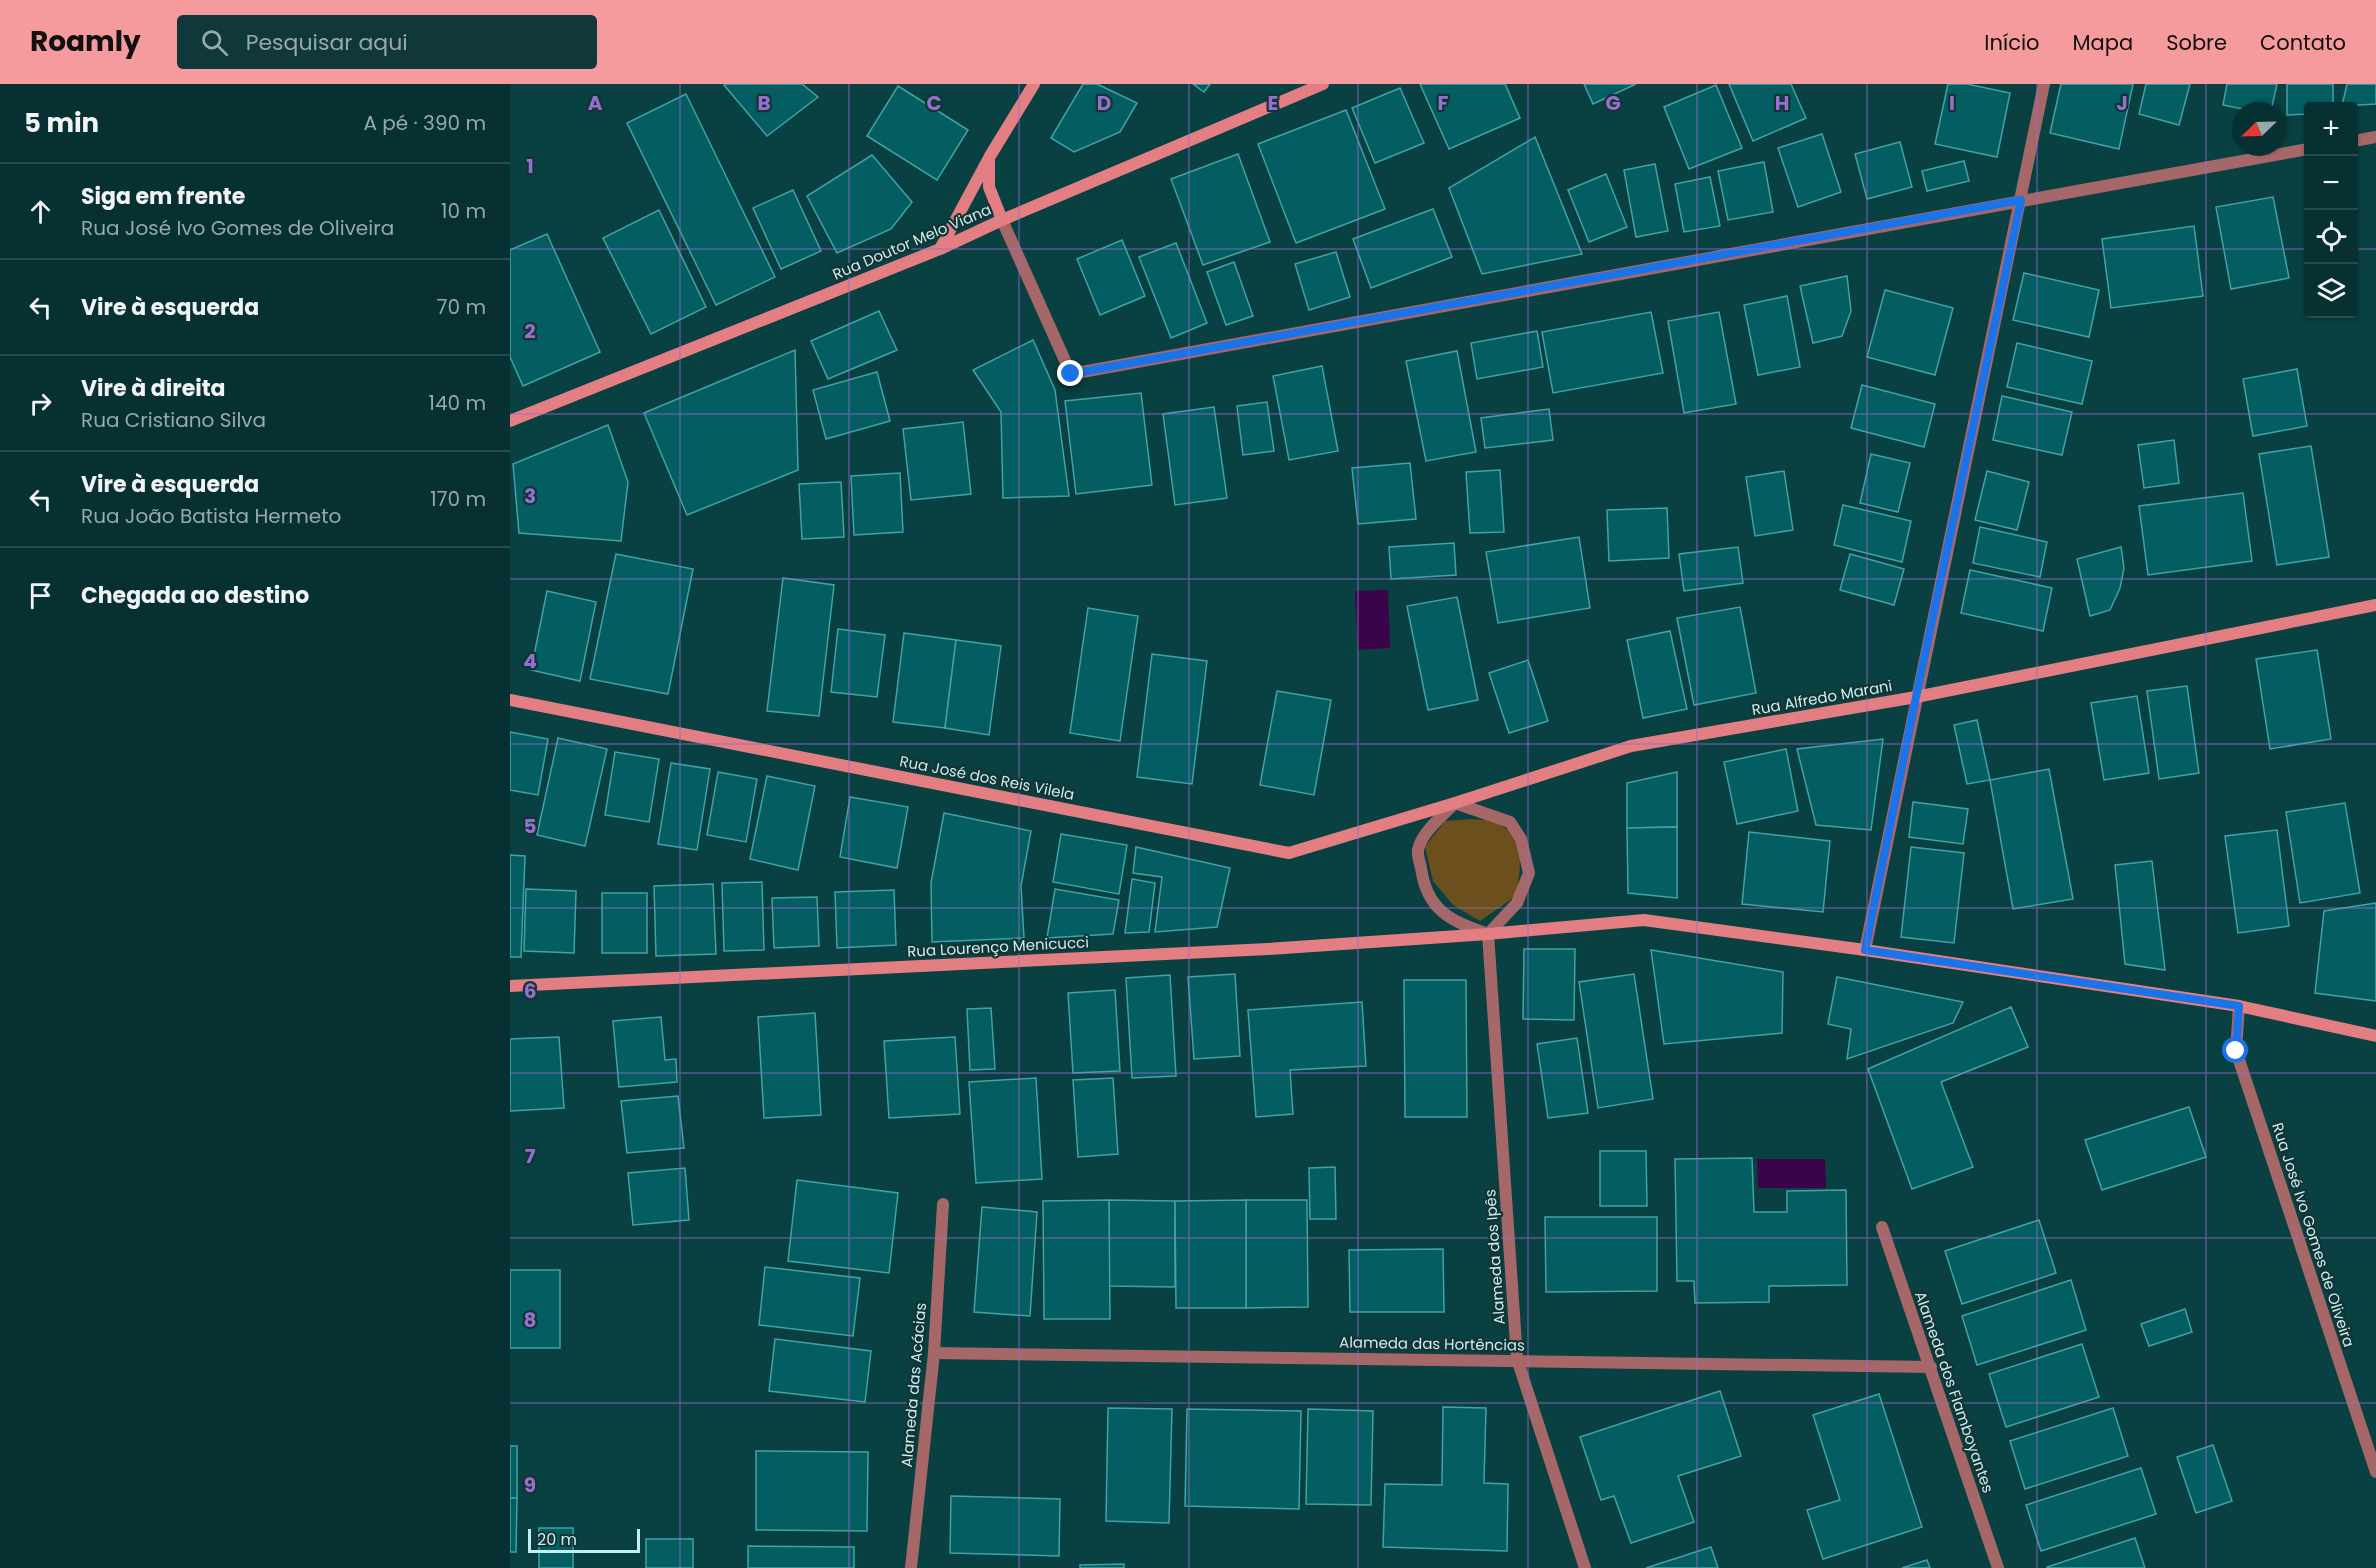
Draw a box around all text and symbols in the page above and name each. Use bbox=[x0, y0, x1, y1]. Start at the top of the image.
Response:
search box bbox=[177, 15, 597, 69]
text: Roamly bbox=[30, 22, 141, 61]
icon: search bbox=[198, 26, 231, 59]
text: Pesquisar aqui bbox=[246, 27, 408, 58]
text: Início bbox=[1984, 28, 2039, 57]
text: Mapa bbox=[2072, 28, 2133, 57]
text: Sobre bbox=[2166, 28, 2227, 57]
text: Contato bbox=[2260, 28, 2346, 57]
text: A bbox=[588, 89, 603, 117]
text: B bbox=[757, 89, 771, 117]
text: C bbox=[926, 89, 942, 117]
text: D bbox=[1097, 89, 1111, 117]
text: E bbox=[1268, 89, 1278, 117]
text: F bbox=[1438, 89, 1449, 117]
text: G bbox=[1605, 89, 1621, 117]
text: H bbox=[1775, 89, 1789, 117]
text: I bbox=[1949, 89, 1955, 117]
text: J bbox=[2116, 89, 2128, 117]
north arrow bbox=[2232, 102, 2286, 156]
map controls bbox=[2304, 102, 2358, 318]
button: + bbox=[2304, 102, 2358, 156]
text: 5 min bbox=[24, 105, 99, 141]
text: A pé · 390 m bbox=[363, 109, 486, 137]
text: 1 bbox=[526, 152, 534, 180]
button: − bbox=[2304, 156, 2358, 210]
text: Siga em frente bbox=[81, 181, 245, 212]
icon: ahead bbox=[24, 195, 57, 228]
text: 10 m bbox=[441, 197, 486, 225]
street label: Rua Doutor Melo Viana bbox=[829, 199, 994, 285]
button: locate bbox=[2304, 210, 2358, 264]
text: Rua José Ivo Gomes de Oliveira bbox=[81, 214, 394, 242]
button: layers bbox=[2304, 264, 2358, 318]
icon: left bbox=[24, 291, 57, 324]
text: Vire à esquerda bbox=[81, 292, 259, 323]
text: 70 m bbox=[437, 293, 486, 321]
text: 2 bbox=[524, 317, 536, 345]
route end bbox=[1057, 360, 1083, 386]
text: Vire à direita bbox=[81, 373, 226, 404]
icon: right bbox=[24, 387, 57, 420]
text: 140 m bbox=[429, 389, 486, 417]
text: Rua Cristiano Silva bbox=[81, 406, 266, 434]
text: Vire à esquerda bbox=[81, 469, 259, 500]
text: 3 bbox=[524, 482, 536, 510]
icon: left bbox=[24, 483, 57, 516]
text: 170 m bbox=[430, 485, 486, 513]
text: Rua João Batista Hermeto bbox=[81, 502, 341, 530]
icon: arrive bbox=[24, 579, 57, 612]
text: Chegada ao destino bbox=[81, 580, 309, 611]
text: 4 bbox=[523, 647, 537, 675]
street label: Rua Alfredo Marani bbox=[1750, 675, 1894, 720]
street label: Rua José dos Reis Vilela bbox=[898, 750, 1076, 805]
text: 5 bbox=[524, 812, 537, 840]
street label: Rua Lourenço Menicucci bbox=[907, 931, 1089, 962]
text: 6 bbox=[524, 977, 536, 1005]
route start bbox=[2222, 1037, 2248, 1063]
street label: Rua José Ivo Gomes de Oliveira bbox=[2267, 1120, 2360, 1350]
text: 7 bbox=[525, 1142, 536, 1170]
street label: Alameda dos Ipês bbox=[1479, 1189, 1510, 1325]
street label: Alameda dos Flamboyantes bbox=[1910, 1288, 1999, 1496]
street label: Alameda das Acácias bbox=[896, 1302, 931, 1468]
text: 8 bbox=[524, 1306, 536, 1334]
street label: Alameda das Hortências bbox=[1339, 1331, 1525, 1356]
text: 9 bbox=[524, 1471, 536, 1499]
scale bar bbox=[528, 1526, 640, 1554]
text: 20 m bbox=[537, 1528, 577, 1551]

